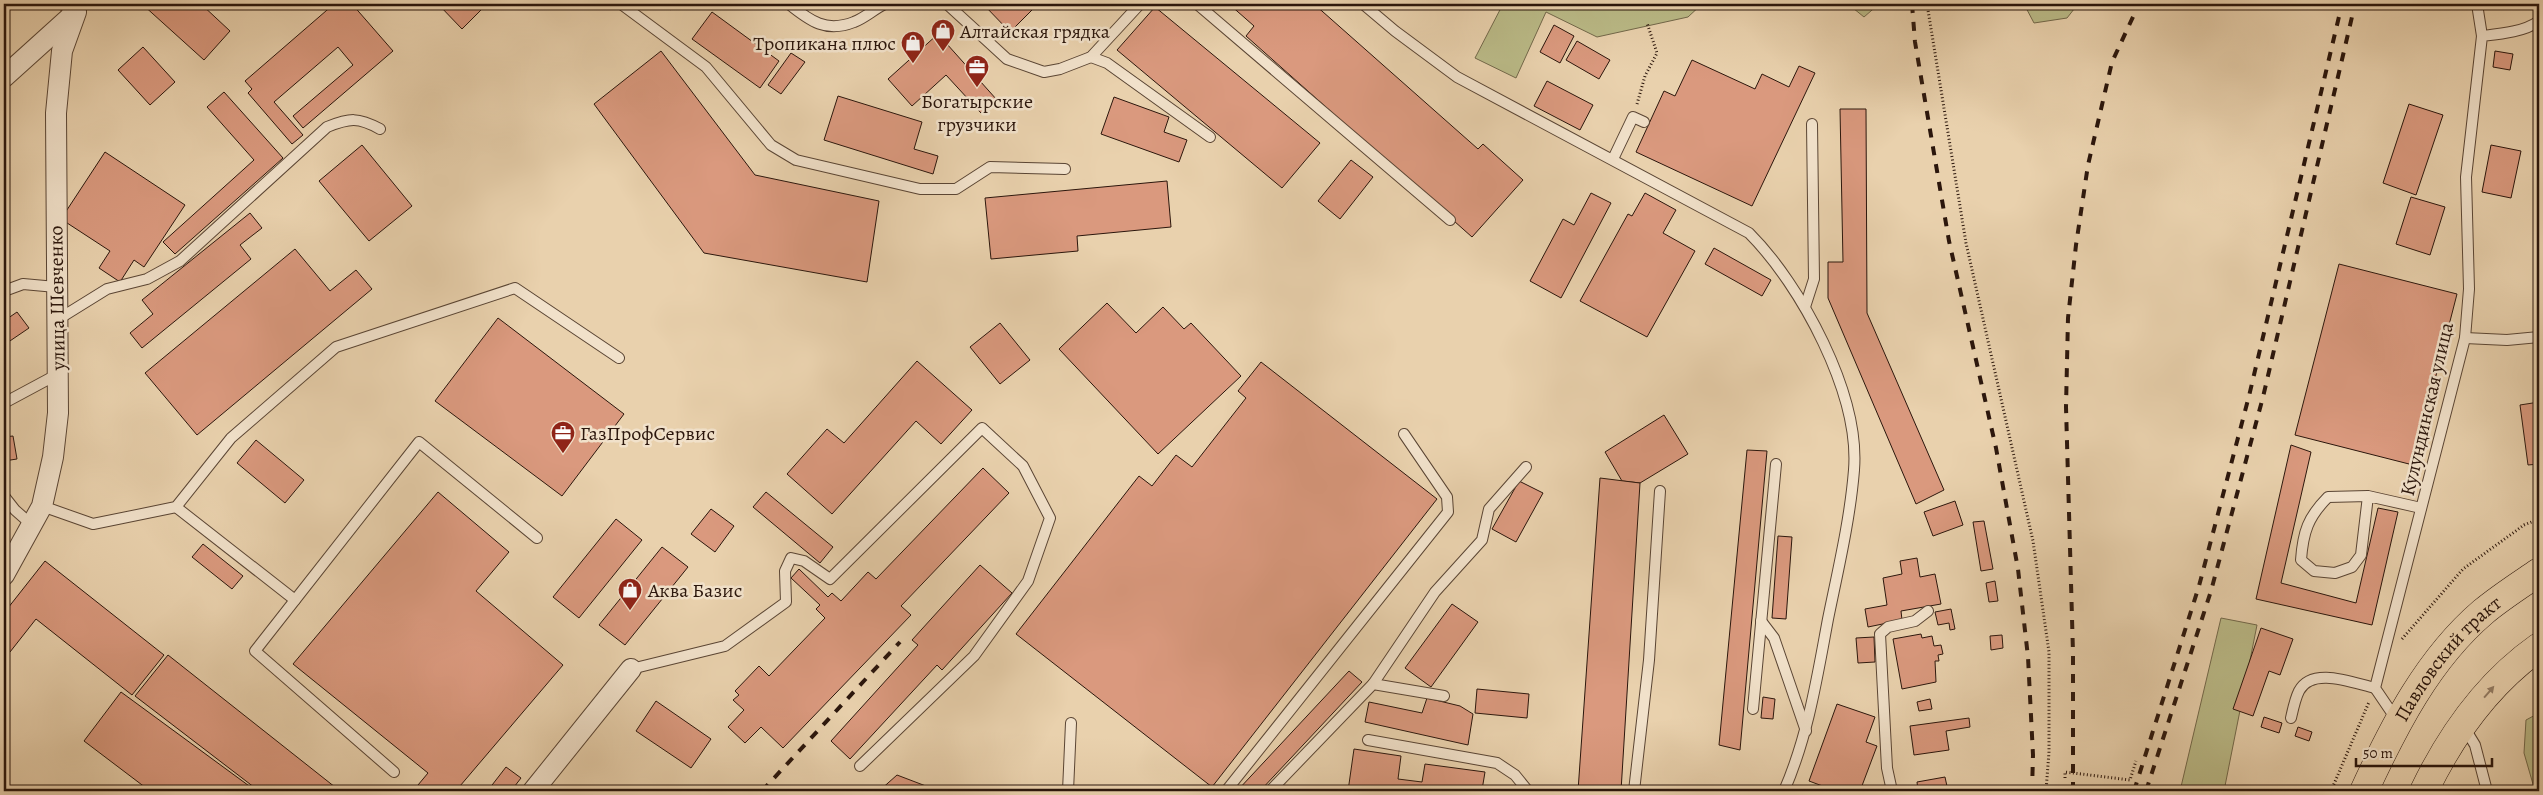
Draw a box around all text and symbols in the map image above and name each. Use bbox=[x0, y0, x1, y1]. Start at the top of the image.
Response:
shop icon: Алтайская грядка bbox=[930, 18, 956, 52]
place label: Алтайская грядка bbox=[959, 18, 1111, 45]
place label: Тропикана плюс bbox=[753, 30, 896, 57]
shop icon: Тропикана плюс bbox=[900, 30, 926, 64]
office icon: Богатырские грузчики bbox=[964, 54, 990, 88]
place label: Богатырские грузчики bbox=[921, 88, 1033, 138]
street label: улица Шевченко bbox=[42, 225, 72, 372]
street label: Кулундинская улица bbox=[2394, 319, 2460, 499]
office icon: ГазПрофСервис bbox=[550, 420, 576, 454]
place label: ГазПрофСервис bbox=[580, 420, 715, 447]
shop icon: Аква Базис bbox=[617, 577, 643, 611]
place label: Аква Базис bbox=[647, 577, 742, 604]
street label: Павловский тракт bbox=[2388, 589, 2507, 726]
one-way arrow bbox=[2483, 686, 2494, 699]
scale bar bbox=[2356, 735, 2492, 767]
text: 50 m bbox=[2363, 743, 2393, 763]

